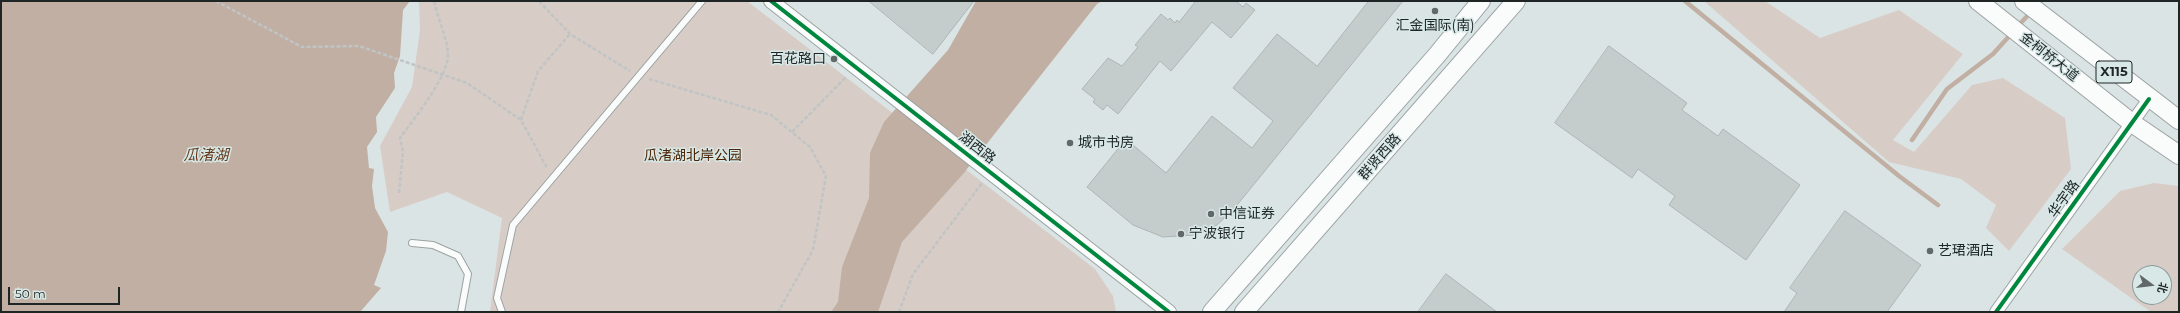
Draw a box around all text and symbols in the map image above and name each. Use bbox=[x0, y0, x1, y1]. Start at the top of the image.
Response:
marker: 汇金国际(南) bbox=[1430, 6, 1440, 16]
place label: 汇金国际(南) bbox=[1395, 18, 1475, 34]
street label: 金柯桥大道 bbox=[2016, 29, 2082, 85]
place label: 百花路口 bbox=[770, 51, 826, 67]
marker: 百花路口 bbox=[829, 54, 839, 64]
road number: X115 bbox=[2096, 61, 2132, 83]
street label: 湖西路 bbox=[955, 128, 999, 168]
street label: 群贤西路 bbox=[1355, 130, 1405, 184]
place label: 城市书房 bbox=[1078, 135, 1134, 151]
marker: 城市书房 bbox=[1065, 138, 1075, 148]
water label: 瓜渚湖 bbox=[184, 147, 228, 165]
park label: 瓜渚湖北岸公园 bbox=[644, 148, 742, 164]
street label: 华宇路 bbox=[2045, 177, 2083, 221]
place label: 中信证券 bbox=[1219, 206, 1275, 222]
marker: 中信证券 bbox=[1206, 209, 1216, 219]
place label: 宁波银行 bbox=[1189, 226, 1245, 242]
marker: 宁波银行 bbox=[1176, 229, 1186, 239]
place label: 艺珺酒店 bbox=[1938, 243, 1994, 259]
marker: 艺珺酒店 bbox=[1925, 246, 1935, 256]
north arrow bbox=[2132, 265, 2172, 305]
scale bar bbox=[10, 279, 122, 305]
text: 北 bbox=[2154, 281, 2171, 295]
text: 50 m bbox=[15, 286, 46, 301]

